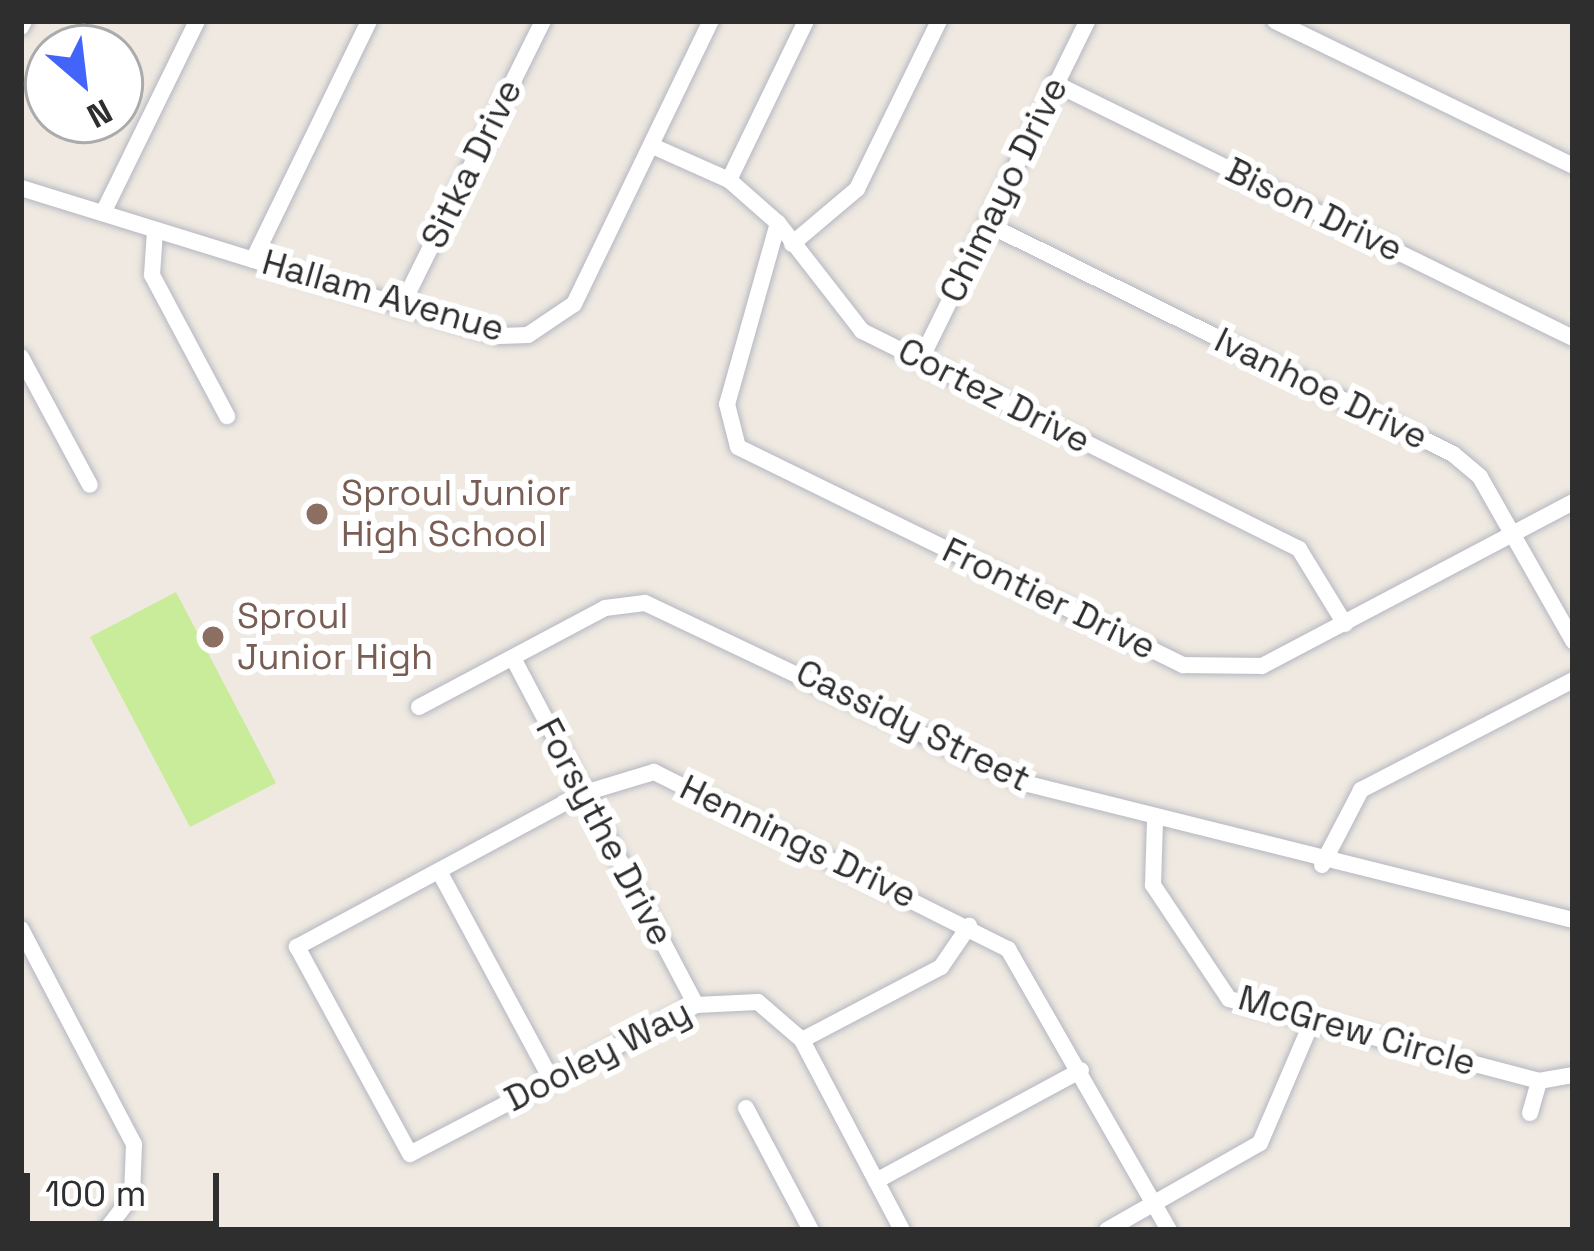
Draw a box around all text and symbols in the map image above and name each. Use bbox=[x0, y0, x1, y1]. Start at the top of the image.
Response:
north arrow bbox=[24, 24, 144, 144]
street label: Chimayo Drive bbox=[931, 70, 1077, 310]
street label: Sitka Drive bbox=[413, 72, 531, 256]
text: N bbox=[80, 89, 119, 137]
street label: Bison Drive bbox=[1219, 149, 1409, 271]
street label: Hallam Avenue bbox=[257, 241, 509, 351]
street label: Ivanhoe Drive bbox=[1207, 319, 1435, 459]
street label: Cortez Drive bbox=[891, 329, 1097, 463]
place label: Sproul Junior High School bbox=[341, 471, 571, 556]
marker: Sproul Junior High School bbox=[304, 501, 330, 527]
street label: Frontier Drive bbox=[935, 529, 1163, 669]
place label: Sproul Junior High bbox=[237, 594, 433, 679]
marker: Sproul Junior High bbox=[200, 624, 226, 650]
street label: Cassidy Street bbox=[789, 651, 1037, 801]
street label: Forsythe Drive bbox=[526, 711, 682, 953]
street label: Hennings Drive bbox=[673, 766, 923, 918]
street label: McGrew Circle bbox=[1233, 976, 1481, 1086]
street label: Dooley Way bbox=[498, 991, 698, 1121]
scale bar bbox=[30, 1149, 225, 1223]
text: 100 m bbox=[45, 1171, 146, 1217]

